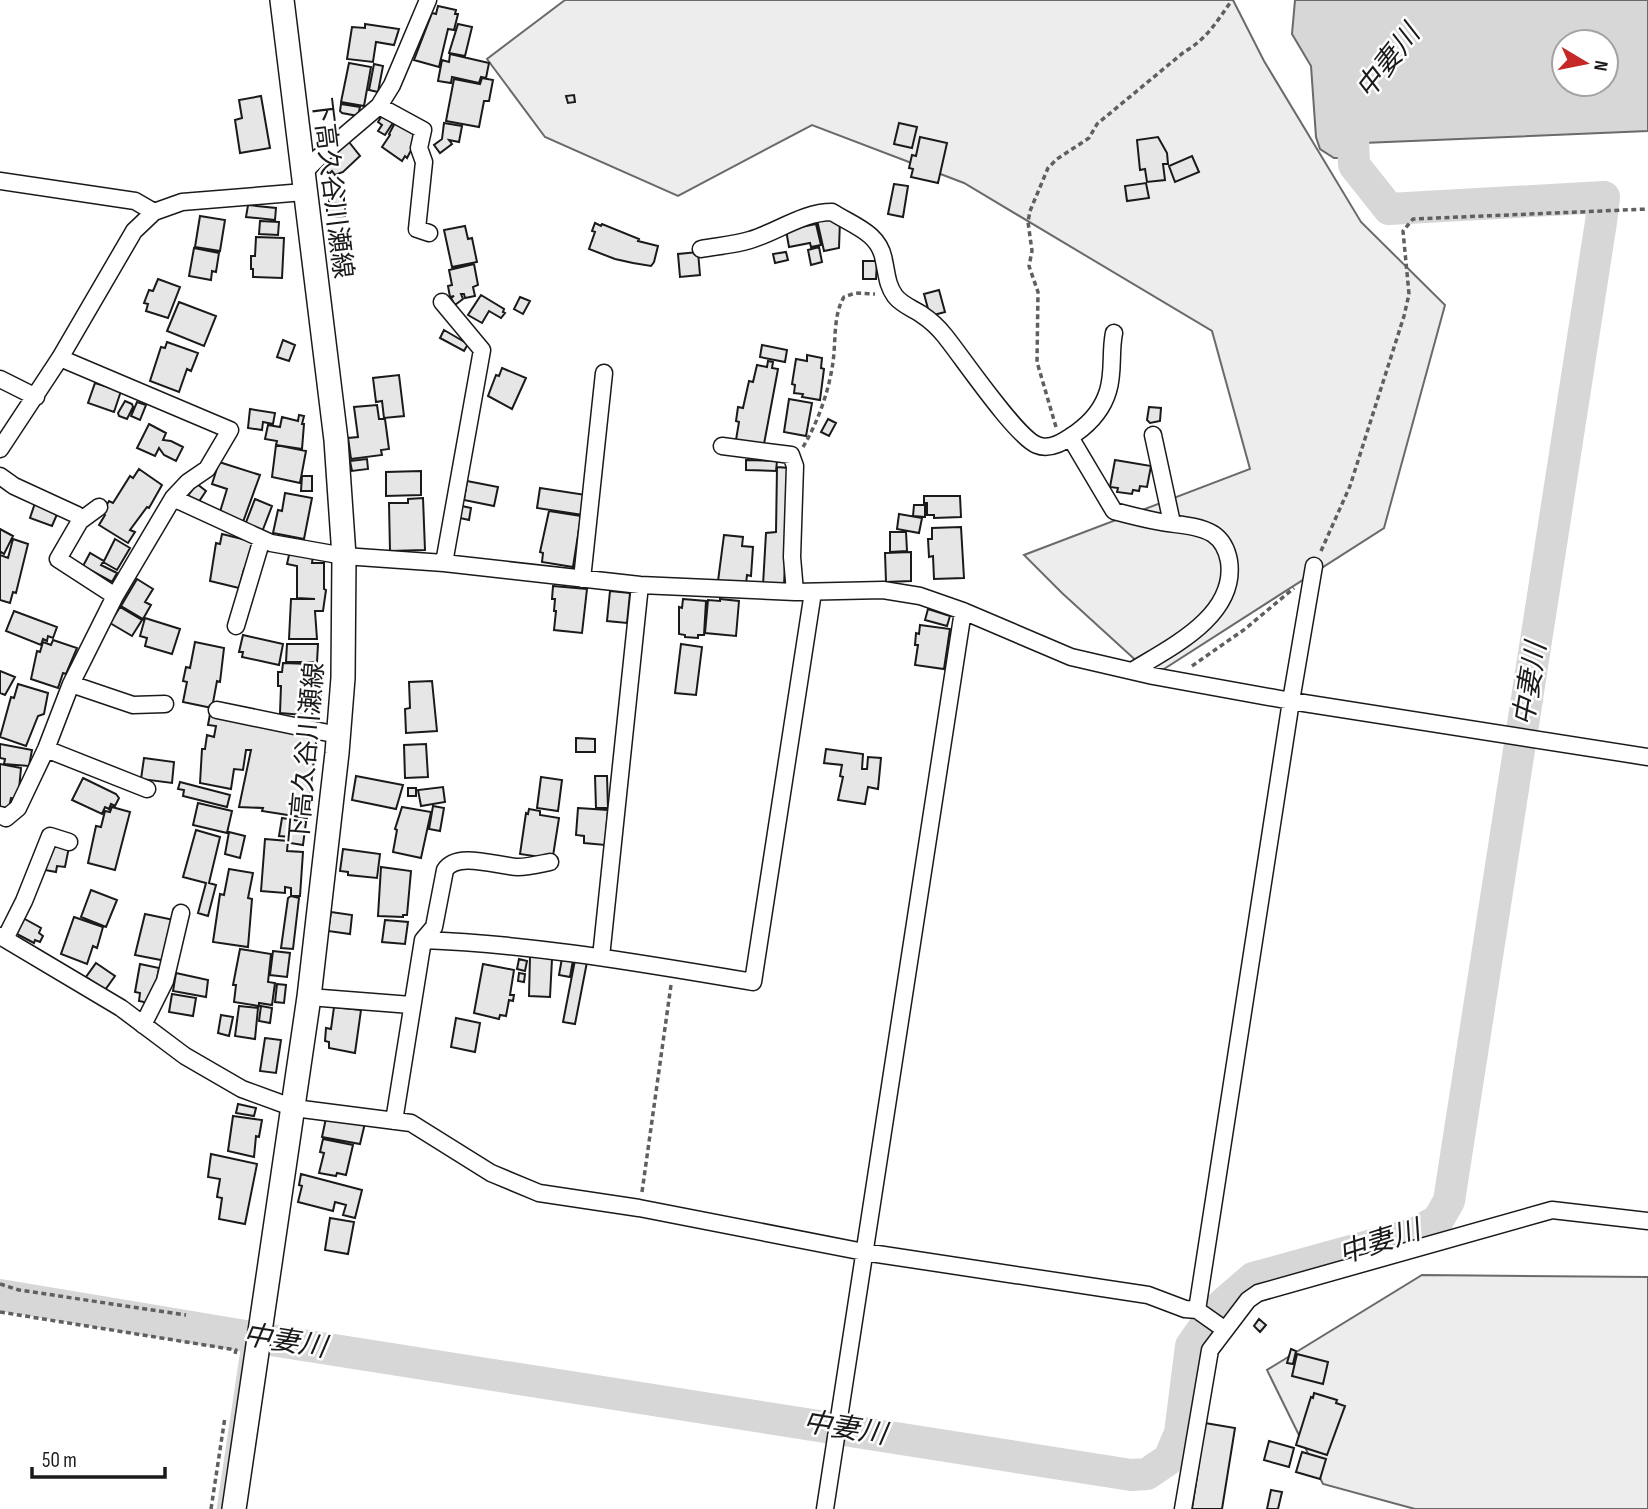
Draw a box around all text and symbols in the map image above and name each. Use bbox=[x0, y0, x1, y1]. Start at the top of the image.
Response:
water label: 中妻川 bbox=[1349, 16, 1429, 105]
north arrow bbox=[1550, 28, 1620, 98]
text: N bbox=[1588, 59, 1612, 73]
street label: 下高久谷川瀬線 bbox=[305, 96, 358, 280]
water label: 中妻川 bbox=[1508, 637, 1554, 728]
street label: 下高久谷川瀬線 bbox=[284, 661, 331, 845]
water label: 中妻川 bbox=[1334, 1213, 1427, 1271]
water label: 中妻川 bbox=[241, 1319, 332, 1365]
water label: 中妻川 bbox=[801, 1406, 892, 1452]
scale bar bbox=[32, 1436, 164, 1480]
text: 50 m bbox=[42, 1448, 77, 1473]

